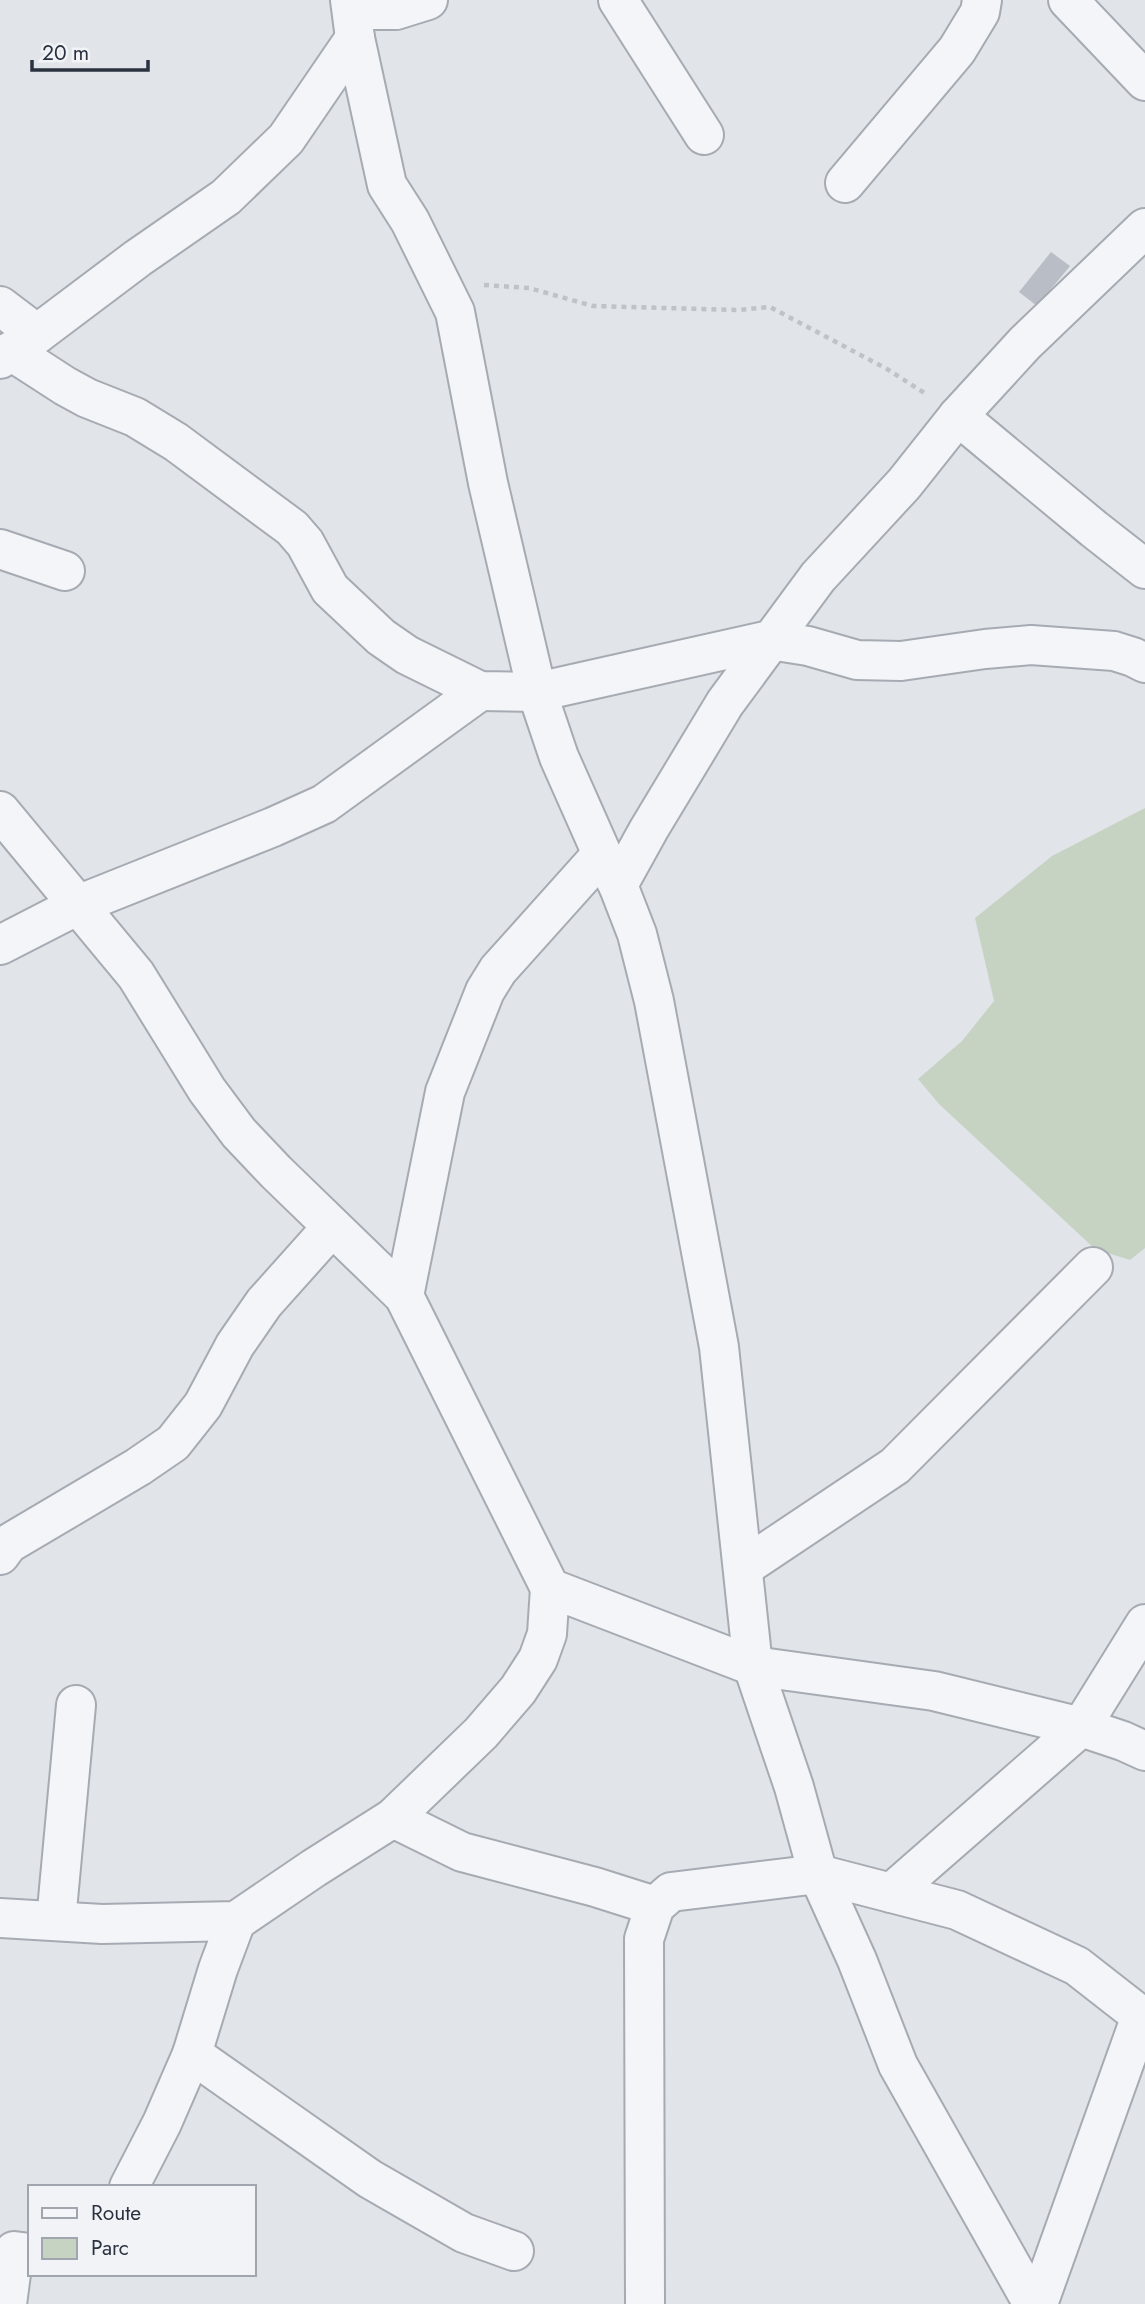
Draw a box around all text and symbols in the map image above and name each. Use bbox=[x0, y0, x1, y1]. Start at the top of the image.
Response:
scale bar bbox=[32, 28, 147, 72]
text: 20 m bbox=[42, 38, 89, 68]
legend bbox=[28, 2185, 256, 2276]
text: Route bbox=[91, 2198, 141, 2228]
text: Parc bbox=[91, 2233, 129, 2263]

